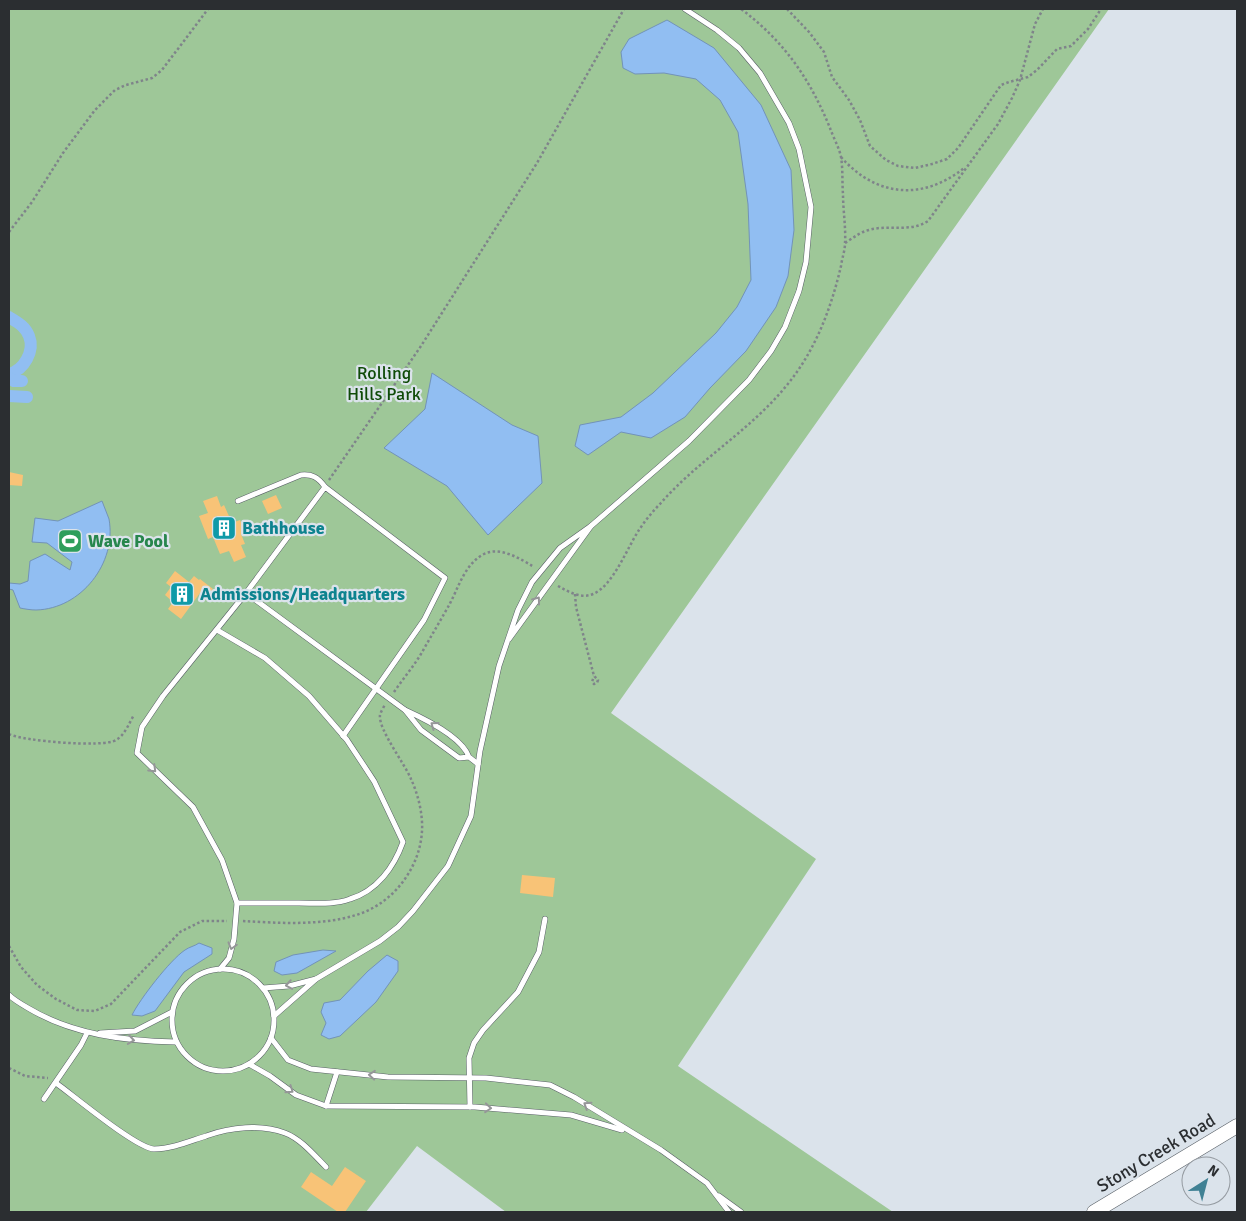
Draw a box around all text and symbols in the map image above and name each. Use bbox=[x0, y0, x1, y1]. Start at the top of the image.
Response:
park label: Rolling Hills Park bbox=[347, 362, 421, 405]
building icon: Bathhouse bbox=[211, 515, 237, 541]
place label: Bathhouse bbox=[242, 517, 325, 539]
sports icon: Wave Pool bbox=[57, 528, 83, 554]
place label: Wave Pool bbox=[88, 530, 169, 552]
building icon: Admissions/Headquarters bbox=[169, 581, 195, 607]
place label: Admissions/Headquarters bbox=[200, 583, 405, 605]
one-way arrow bbox=[531, 596, 540, 606]
one-way arrow bbox=[430, 722, 440, 731]
one-way arrow bbox=[148, 763, 157, 772]
one-way arrow bbox=[228, 942, 238, 950]
one-way arrow bbox=[285, 979, 294, 989]
one-way arrow bbox=[127, 1034, 136, 1044]
one-way arrow bbox=[368, 1070, 376, 1081]
one-way arrow bbox=[285, 1084, 294, 1094]
one-way arrow bbox=[485, 1102, 493, 1113]
one-way arrow bbox=[583, 1102, 592, 1111]
street label: Stony Creek Road bbox=[1093, 1109, 1219, 1197]
north arrow bbox=[1181, 1156, 1231, 1206]
text: N bbox=[1204, 1161, 1222, 1181]

